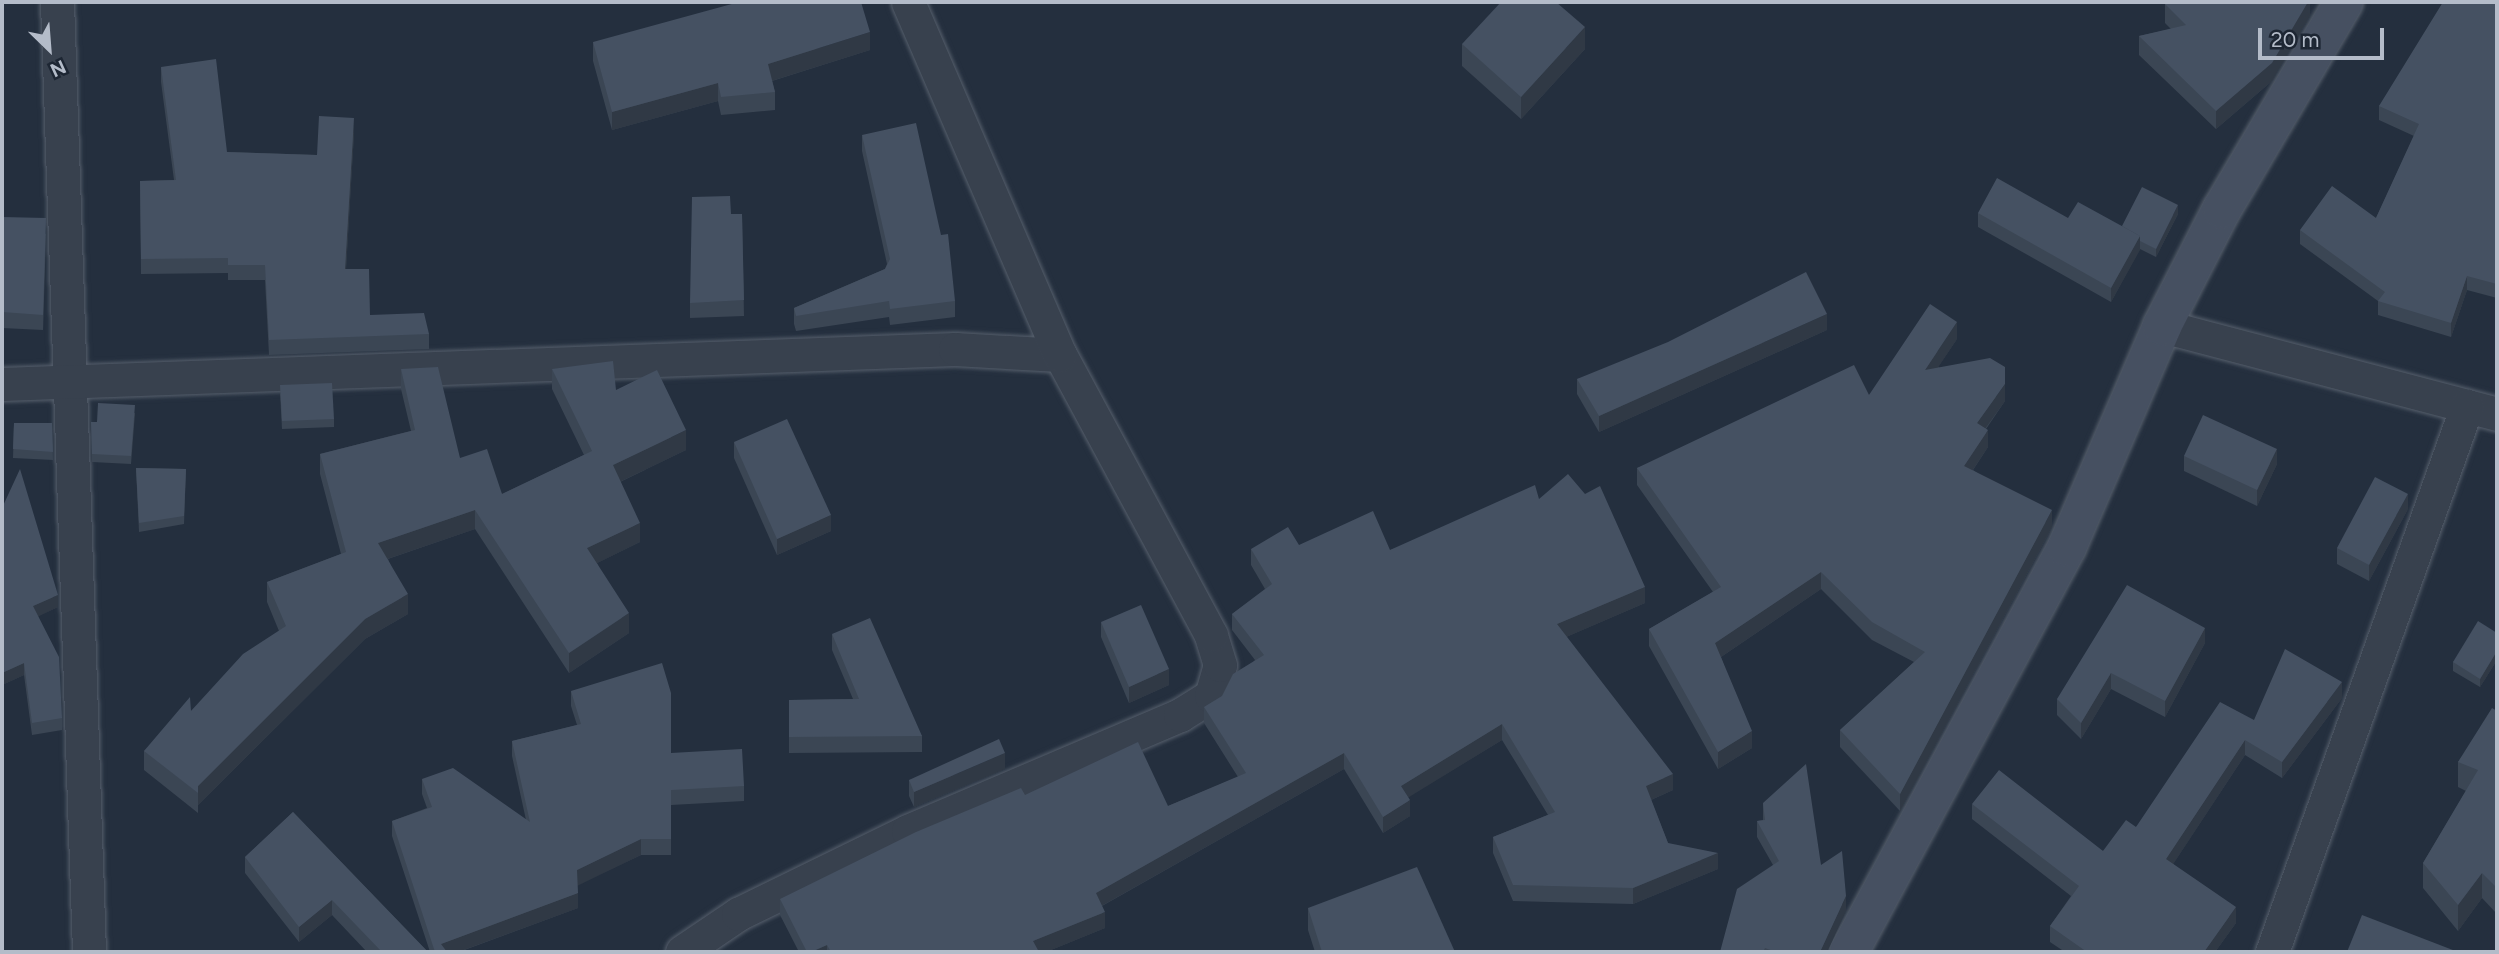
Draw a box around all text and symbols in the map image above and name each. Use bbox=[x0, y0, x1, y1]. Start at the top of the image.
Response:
north arrow bbox=[14, 14, 84, 84]
scale bar bbox=[2261, 14, 2387, 58]
text: 20 m bbox=[2271, 27, 2319, 52]
text: N bbox=[47, 55, 70, 82]

